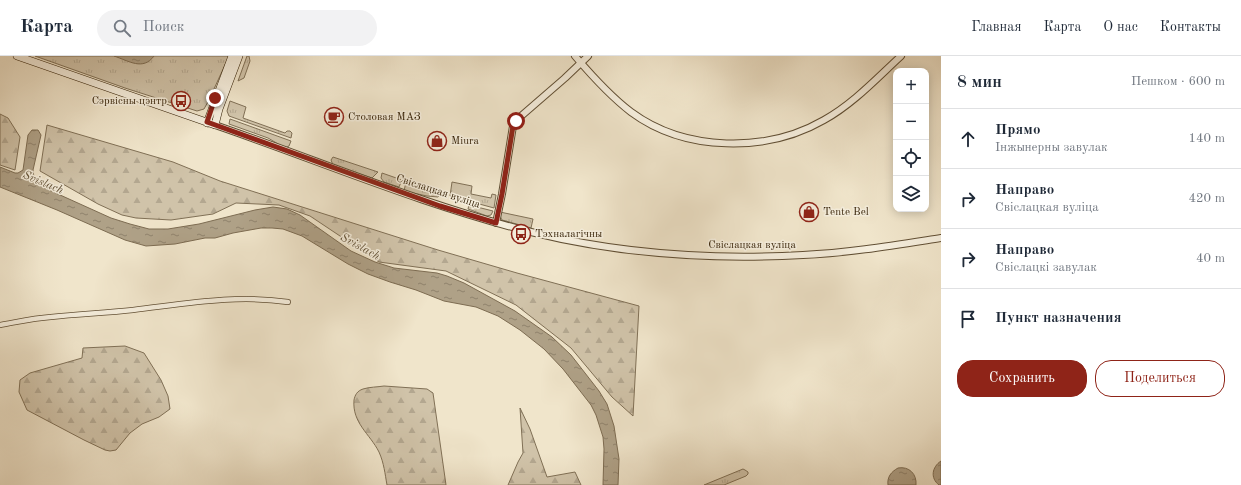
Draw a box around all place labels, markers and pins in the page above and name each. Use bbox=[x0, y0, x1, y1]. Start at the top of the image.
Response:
bus stop icon: Сэрвісны цэнтр bbox=[170, 90, 192, 112]
place label: Сэрвісны цэнтр bbox=[92, 96, 167, 107]
cafe icon: Столовая МАЗ bbox=[323, 106, 345, 128]
place label: Столовая МАЗ bbox=[348, 112, 421, 123]
shop icon: Miura bbox=[426, 130, 448, 152]
place label: Miura bbox=[451, 136, 480, 147]
shop icon: Tente Bel bbox=[798, 201, 820, 223]
place label: Tente Bel bbox=[823, 207, 869, 218]
bus stop icon: Тэхналагічны bbox=[510, 223, 532, 245]
place label: Тэхналагічны bbox=[535, 229, 602, 240]

